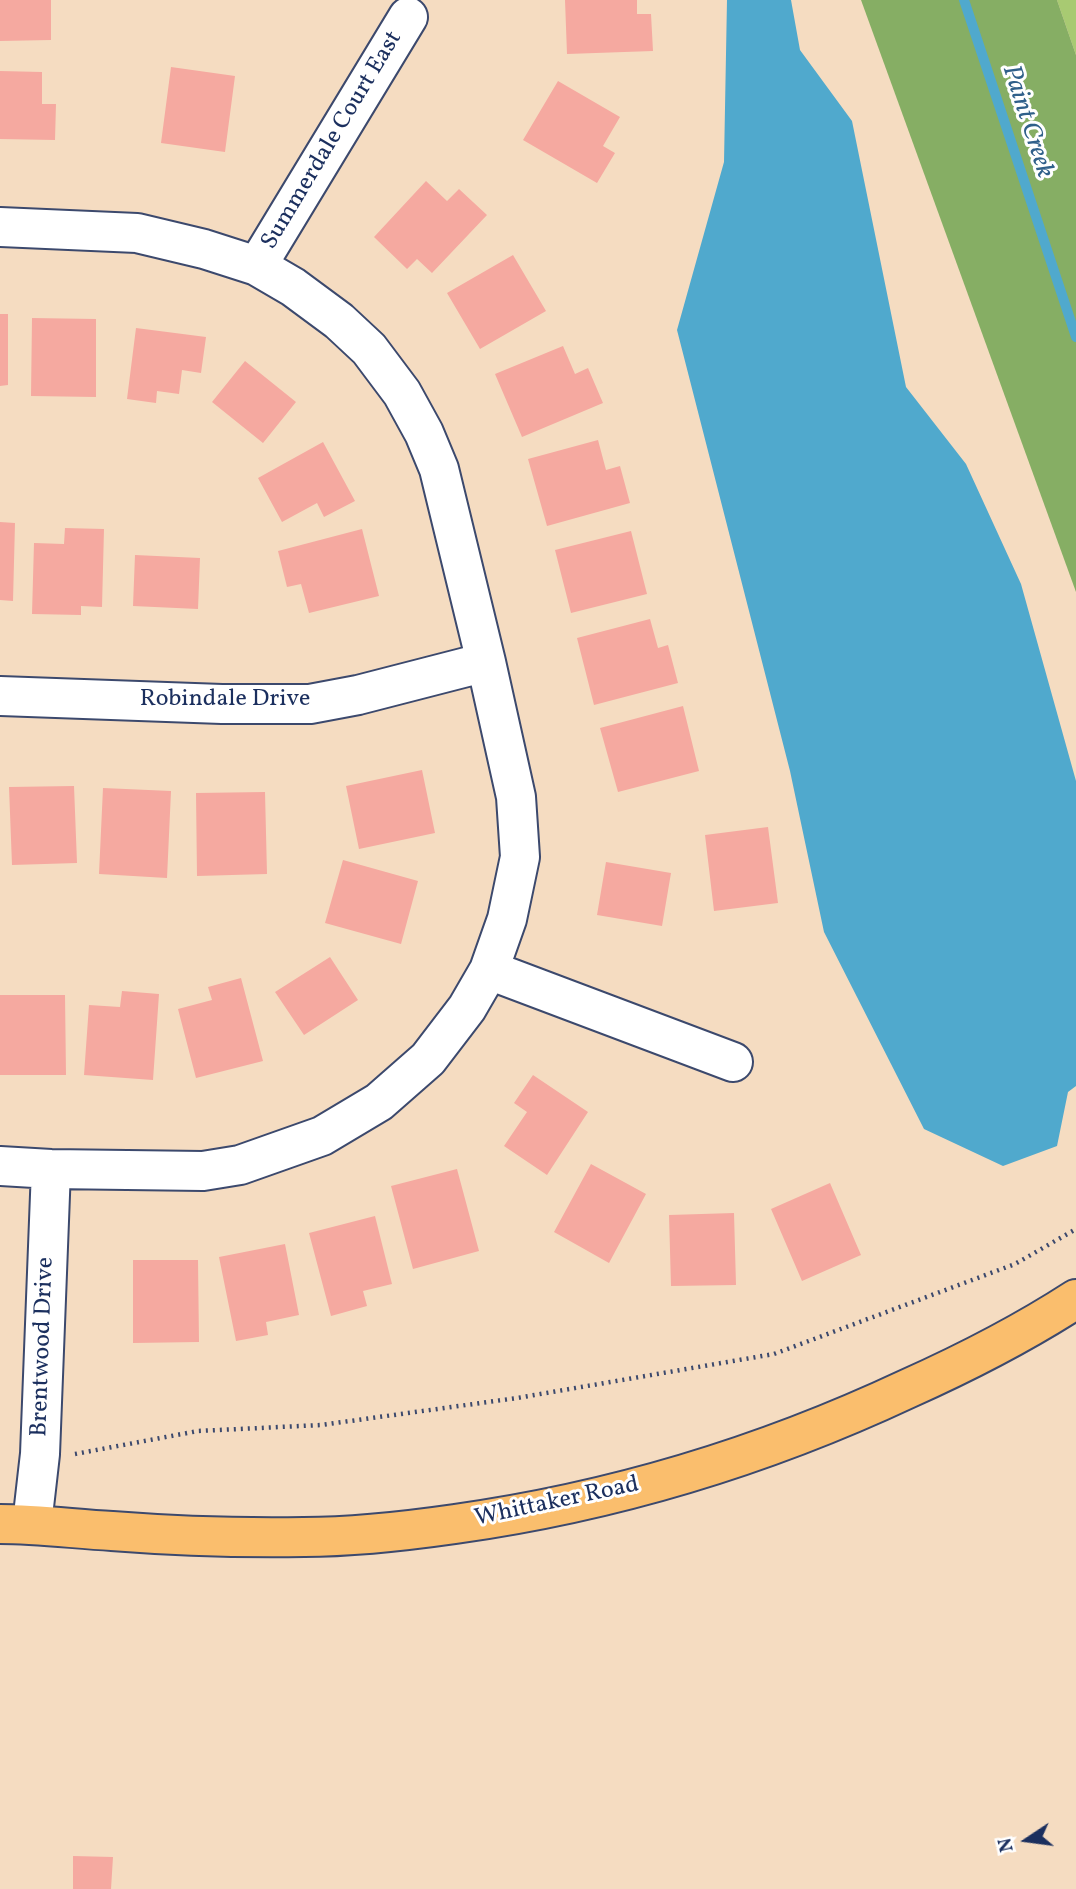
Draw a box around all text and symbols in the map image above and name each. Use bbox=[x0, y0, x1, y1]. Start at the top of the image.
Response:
street label: Summerdale Court East bbox=[256, 26, 410, 256]
water label: Paint Creek bbox=[993, 62, 1059, 182]
street label: Robindale Drive bbox=[140, 687, 310, 715]
street label: Brentwood Drive bbox=[26, 1257, 62, 1437]
street label: Whittaker Road bbox=[472, 1472, 642, 1534]
north arrow bbox=[992, 1805, 1062, 1875]
text: N bbox=[992, 1835, 1021, 1854]

